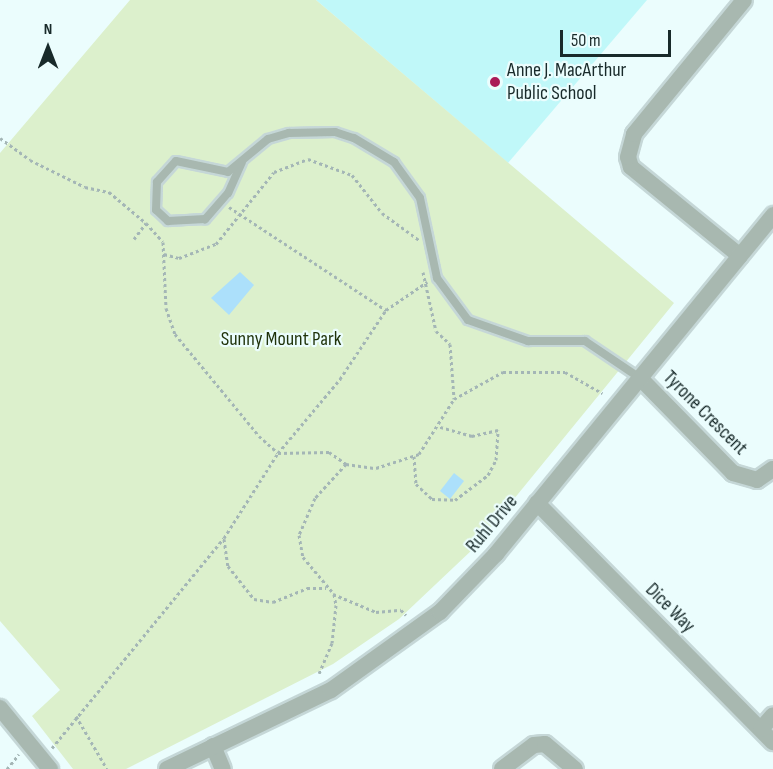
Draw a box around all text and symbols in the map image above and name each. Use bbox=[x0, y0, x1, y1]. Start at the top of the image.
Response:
north arrow bbox=[18, 18, 78, 78]
scale bar bbox=[563, 18, 674, 56]
text: N bbox=[44, 20, 52, 39]
text: 50 m bbox=[571, 30, 601, 51]
place label: Anne J. MacArthur Public School bbox=[507, 58, 626, 105]
marker: Anne J. MacArthur Public School bbox=[488, 75, 502, 89]
park label: Sunny Mount Park bbox=[221, 327, 341, 351]
street label: Tyrone Crescent bbox=[658, 366, 752, 460]
street label: Ruhl Drive bbox=[461, 490, 523, 558]
street label: Dice Way bbox=[640, 578, 700, 638]

